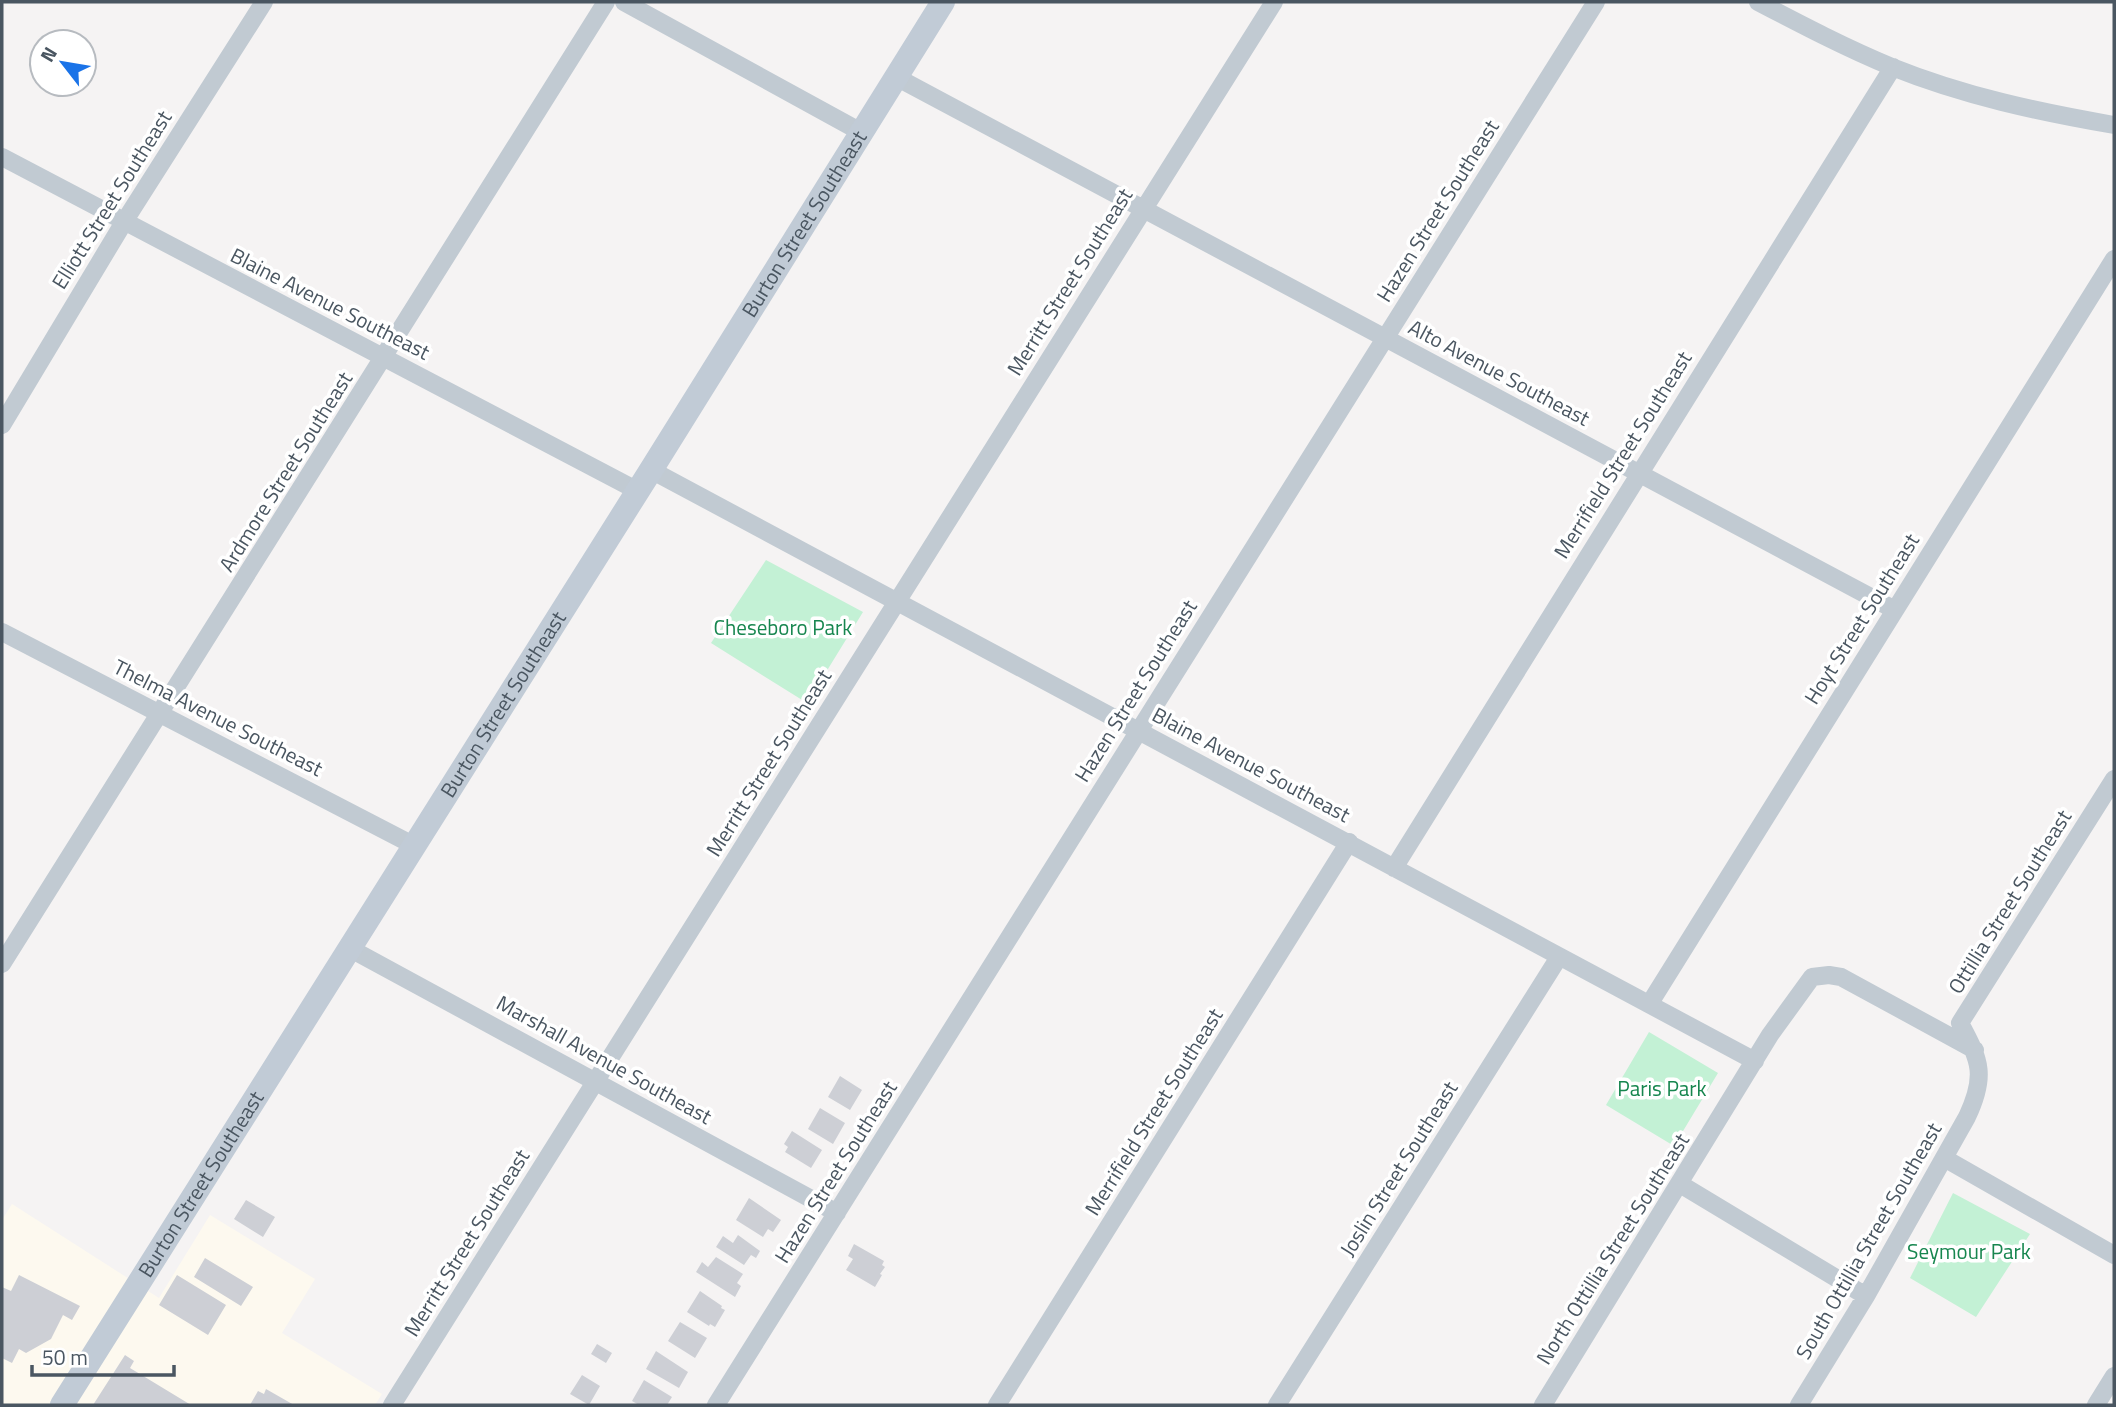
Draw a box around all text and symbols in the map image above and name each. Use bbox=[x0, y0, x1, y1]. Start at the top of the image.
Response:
north arrow bbox=[28, 28, 98, 98]
text: N bbox=[32, 41, 64, 67]
street label: Elliott Street Southeast bbox=[43, 103, 180, 295]
street label: Hazen Street Southeast bbox=[1368, 112, 1507, 308]
street label: Burton Street Southeast bbox=[733, 123, 874, 323]
street label: Merritt Street Southeast bbox=[998, 181, 1140, 382]
street label: Blaine Avenue Southeast bbox=[225, 239, 436, 368]
street label: Alto Avenue Southeast bbox=[1403, 311, 1596, 434]
street label: Merrifield Street Southeast bbox=[1545, 344, 1699, 564]
street label: Ardmore Street Southeast bbox=[210, 365, 360, 578]
street label: Hoyt Street Southeast bbox=[1796, 526, 1927, 710]
street label: Hazen Street Southeast bbox=[1066, 592, 1205, 788]
street label: Burton Street Southeast bbox=[432, 604, 574, 803]
park label: Cheseboro Park bbox=[714, 611, 852, 643]
street label: Thelma Avenue Southeast bbox=[108, 650, 329, 784]
street label: Merritt Street Southeast bbox=[697, 662, 839, 863]
street label: Blaine Avenue Southeast bbox=[1147, 698, 1357, 830]
street label: Ottillia Street Southeast bbox=[1939, 803, 2079, 1000]
street label: Marshall Avenue Southeast bbox=[491, 986, 719, 1132]
street label: Merrifield Street Southeast bbox=[1076, 1001, 1230, 1221]
park label: Paris Park bbox=[1617, 1072, 1707, 1104]
street label: Hazen Street Southeast bbox=[766, 1073, 905, 1269]
street label: Joslin Street Southeast bbox=[1331, 1074, 1465, 1262]
street label: Burton Street Southeast bbox=[129, 1084, 271, 1283]
street label: South Ottillia Street Southeast bbox=[1787, 1116, 1950, 1365]
street label: North Ottillia Street Southeast bbox=[1528, 1126, 1697, 1370]
street label: Merritt Street Southeast bbox=[395, 1142, 537, 1343]
park label: Seymour Park bbox=[1907, 1235, 2031, 1267]
scale bar bbox=[32, 1334, 173, 1378]
text: 50 m bbox=[42, 1341, 88, 1373]

